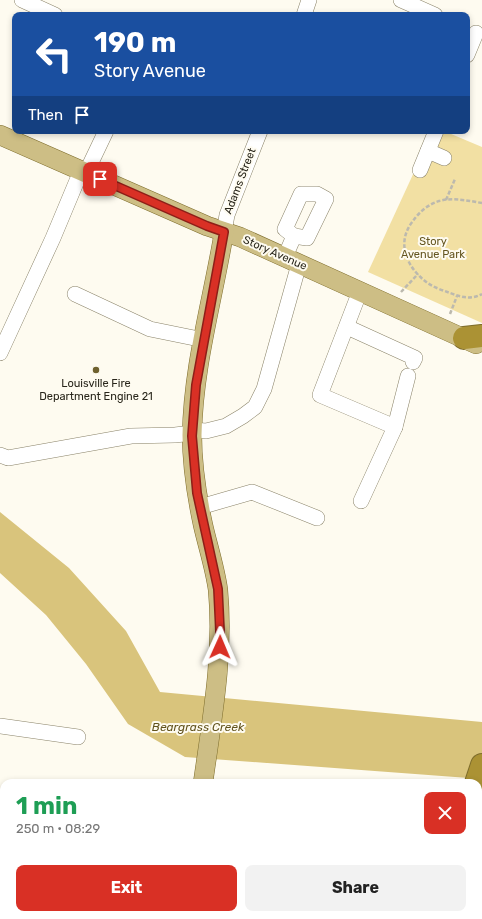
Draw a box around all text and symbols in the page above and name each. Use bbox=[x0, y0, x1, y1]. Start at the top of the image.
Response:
text: 190 m bbox=[94, 26, 177, 59]
icon: left bbox=[28, 28, 80, 80]
text: Story Avenue bbox=[94, 60, 206, 82]
icon: arrive bbox=[71, 104, 93, 126]
text: Then bbox=[28, 106, 63, 124]
street label: Adams Street bbox=[221, 145, 259, 216]
pin bbox=[83, 162, 117, 196]
icon: arrive bbox=[89, 168, 111, 190]
street label: Story Avenue bbox=[241, 233, 309, 273]
park label: Story Avenue Park bbox=[401, 235, 465, 261]
marker: Louisville Fire Department Engine 21 bbox=[91, 365, 101, 375]
place label: Louisville Fire Department Engine 21 bbox=[39, 377, 153, 403]
position arrow bbox=[199, 626, 241, 668]
water label: Beargrass Creek bbox=[152, 720, 245, 734]
text: 1 min bbox=[16, 792, 77, 820]
button: close bbox=[424, 792, 466, 834]
text: 250 m · 08:29 bbox=[16, 821, 100, 836]
button: Exit bbox=[16, 865, 237, 911]
button: Share bbox=[245, 865, 466, 911]

